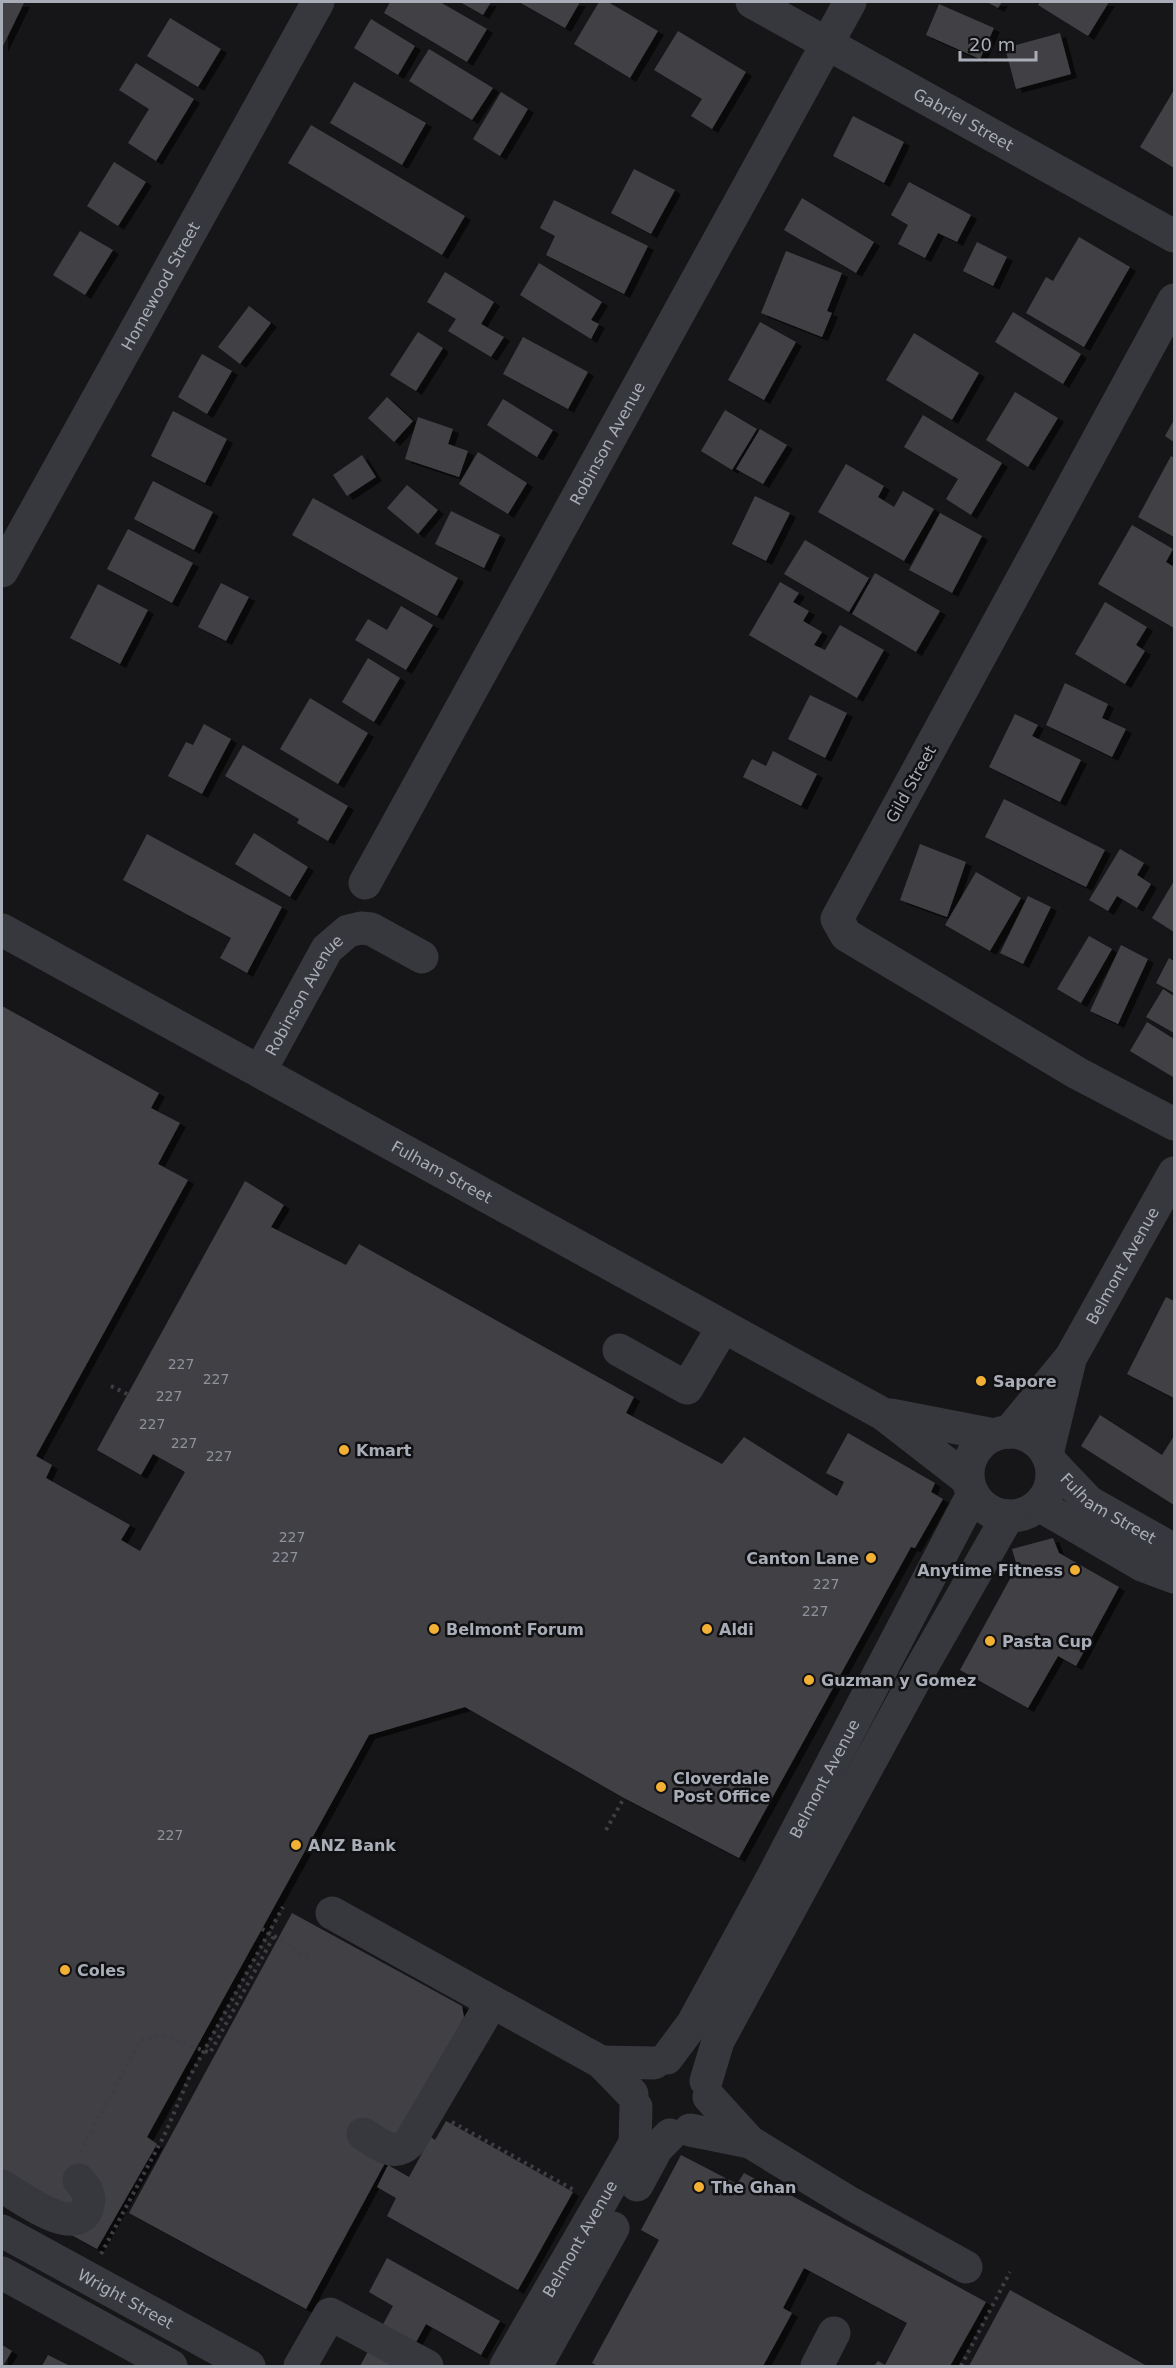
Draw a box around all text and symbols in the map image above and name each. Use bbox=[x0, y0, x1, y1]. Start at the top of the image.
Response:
scale bar bbox=[960, 24, 1036, 62]
text: 20 m bbox=[969, 34, 1015, 55]
street label: Gabriel Street bbox=[910, 84, 1017, 155]
street label: Homewood Street bbox=[117, 219, 204, 353]
street label: Robinson Avenue bbox=[566, 378, 649, 508]
street label: Gild Street bbox=[882, 742, 940, 826]
street label: Robinson Avenue bbox=[261, 930, 347, 1059]
street label: Fulham Street bbox=[388, 1136, 496, 1207]
street label: Belmont Avenue bbox=[1082, 1204, 1163, 1328]
house number: 227 bbox=[168, 1356, 194, 1372]
house number: 227 bbox=[203, 1371, 229, 1387]
place label: Sapore bbox=[993, 1372, 1057, 1391]
marker: Sapore bbox=[974, 1374, 988, 1388]
house number: 227 bbox=[156, 1388, 182, 1404]
house number: 227 bbox=[139, 1416, 165, 1432]
house number: 227 bbox=[171, 1435, 197, 1451]
place label: Kmart bbox=[356, 1441, 412, 1460]
marker: Kmart bbox=[337, 1443, 351, 1457]
house number: 227 bbox=[206, 1448, 232, 1464]
street label: Fulham Street bbox=[1057, 1469, 1159, 1547]
house number: 227 bbox=[279, 1529, 305, 1545]
house number: 227 bbox=[272, 1549, 298, 1565]
place label: Canton Lane bbox=[746, 1549, 859, 1568]
marker: Canton Lane bbox=[864, 1551, 878, 1565]
place label: Anytime Fitness bbox=[917, 1561, 1063, 1580]
marker: Anytime Fitness bbox=[1068, 1563, 1082, 1577]
house number: 227 bbox=[813, 1576, 839, 1592]
house number: 227 bbox=[802, 1603, 828, 1619]
place label: Belmont Forum bbox=[446, 1620, 584, 1639]
place label: Aldi bbox=[719, 1620, 754, 1639]
marker: Belmont Forum bbox=[427, 1622, 441, 1636]
marker: Aldi bbox=[700, 1622, 714, 1636]
place label: Pasta Cup bbox=[1002, 1632, 1092, 1651]
marker: Pasta Cup bbox=[983, 1634, 997, 1648]
place label: Guzman y Gomez bbox=[821, 1671, 976, 1690]
marker: Guzman y Gomez bbox=[802, 1673, 816, 1687]
street label: Belmont Avenue bbox=[785, 1716, 863, 1841]
place label: Cloverdale Post Office bbox=[673, 1769, 770, 1806]
marker: Cloverdale Post Office bbox=[654, 1780, 668, 1794]
house number: 227 bbox=[157, 1827, 183, 1843]
place label: ANZ Bank bbox=[308, 1836, 396, 1855]
marker: ANZ Bank bbox=[289, 1838, 303, 1852]
place label: Coles bbox=[77, 1961, 126, 1980]
marker: Coles bbox=[58, 1963, 72, 1977]
street label: Belmont Avenue bbox=[538, 2177, 621, 2300]
place label: The Ghan bbox=[711, 2178, 796, 2197]
marker: The Ghan bbox=[692, 2180, 706, 2194]
street label: Wright Street bbox=[74, 2265, 177, 2332]

